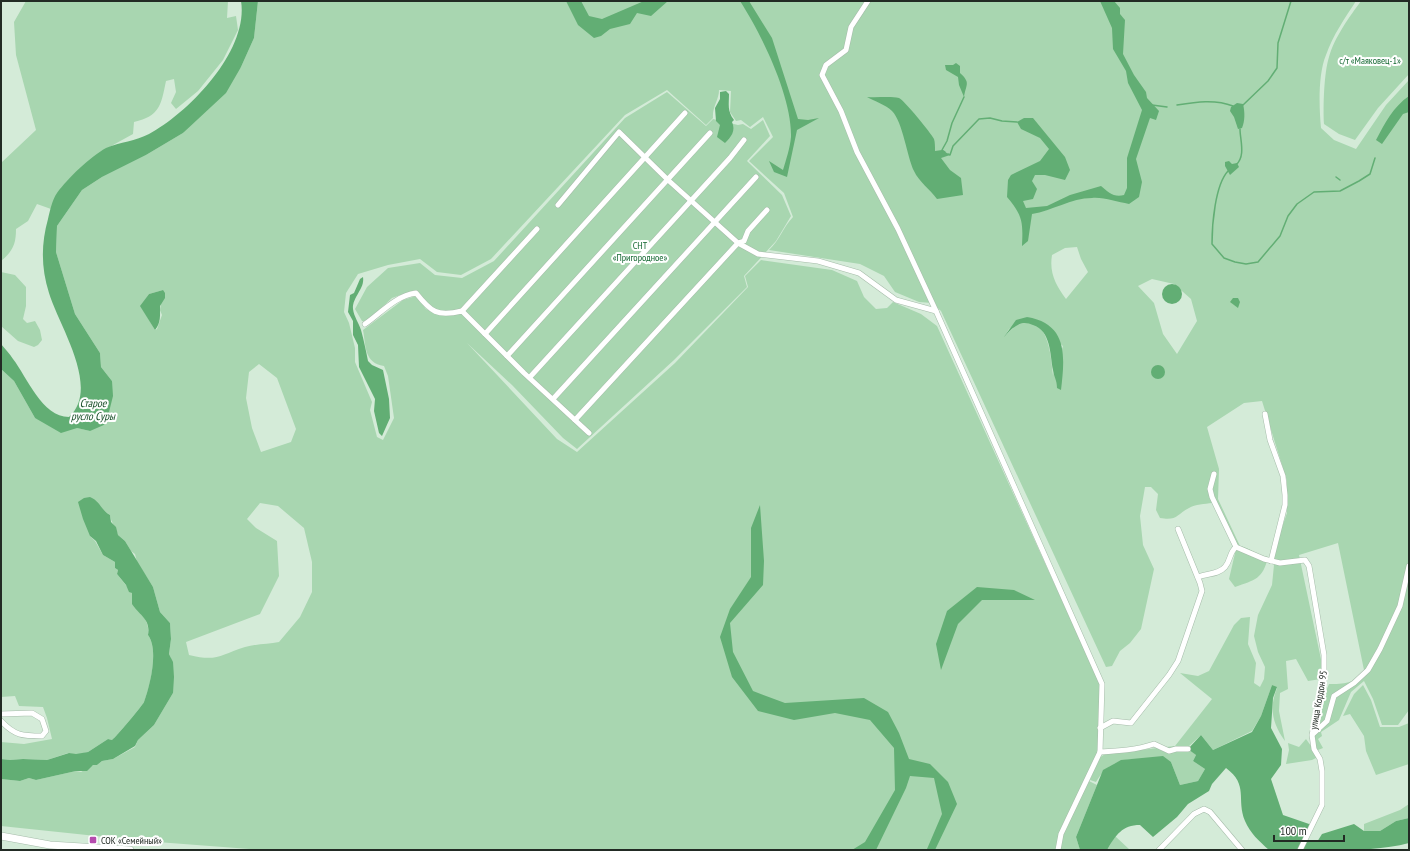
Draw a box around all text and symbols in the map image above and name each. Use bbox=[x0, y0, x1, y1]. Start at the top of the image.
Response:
park label: с/т «Маяковец-1» bbox=[1339, 54, 1401, 67]
park label: СНТ «Пригородное» bbox=[613, 239, 668, 264]
water label: Старое русло Суры bbox=[71, 396, 116, 423]
street label: улица Кордон 95 bbox=[1307, 669, 1330, 731]
scale bar bbox=[1274, 817, 1344, 843]
text: 100 m bbox=[1280, 823, 1307, 838]
place label: СОК «Семейный» bbox=[101, 834, 162, 847]
marker: СОК «Семейный» bbox=[88, 835, 98, 845]

